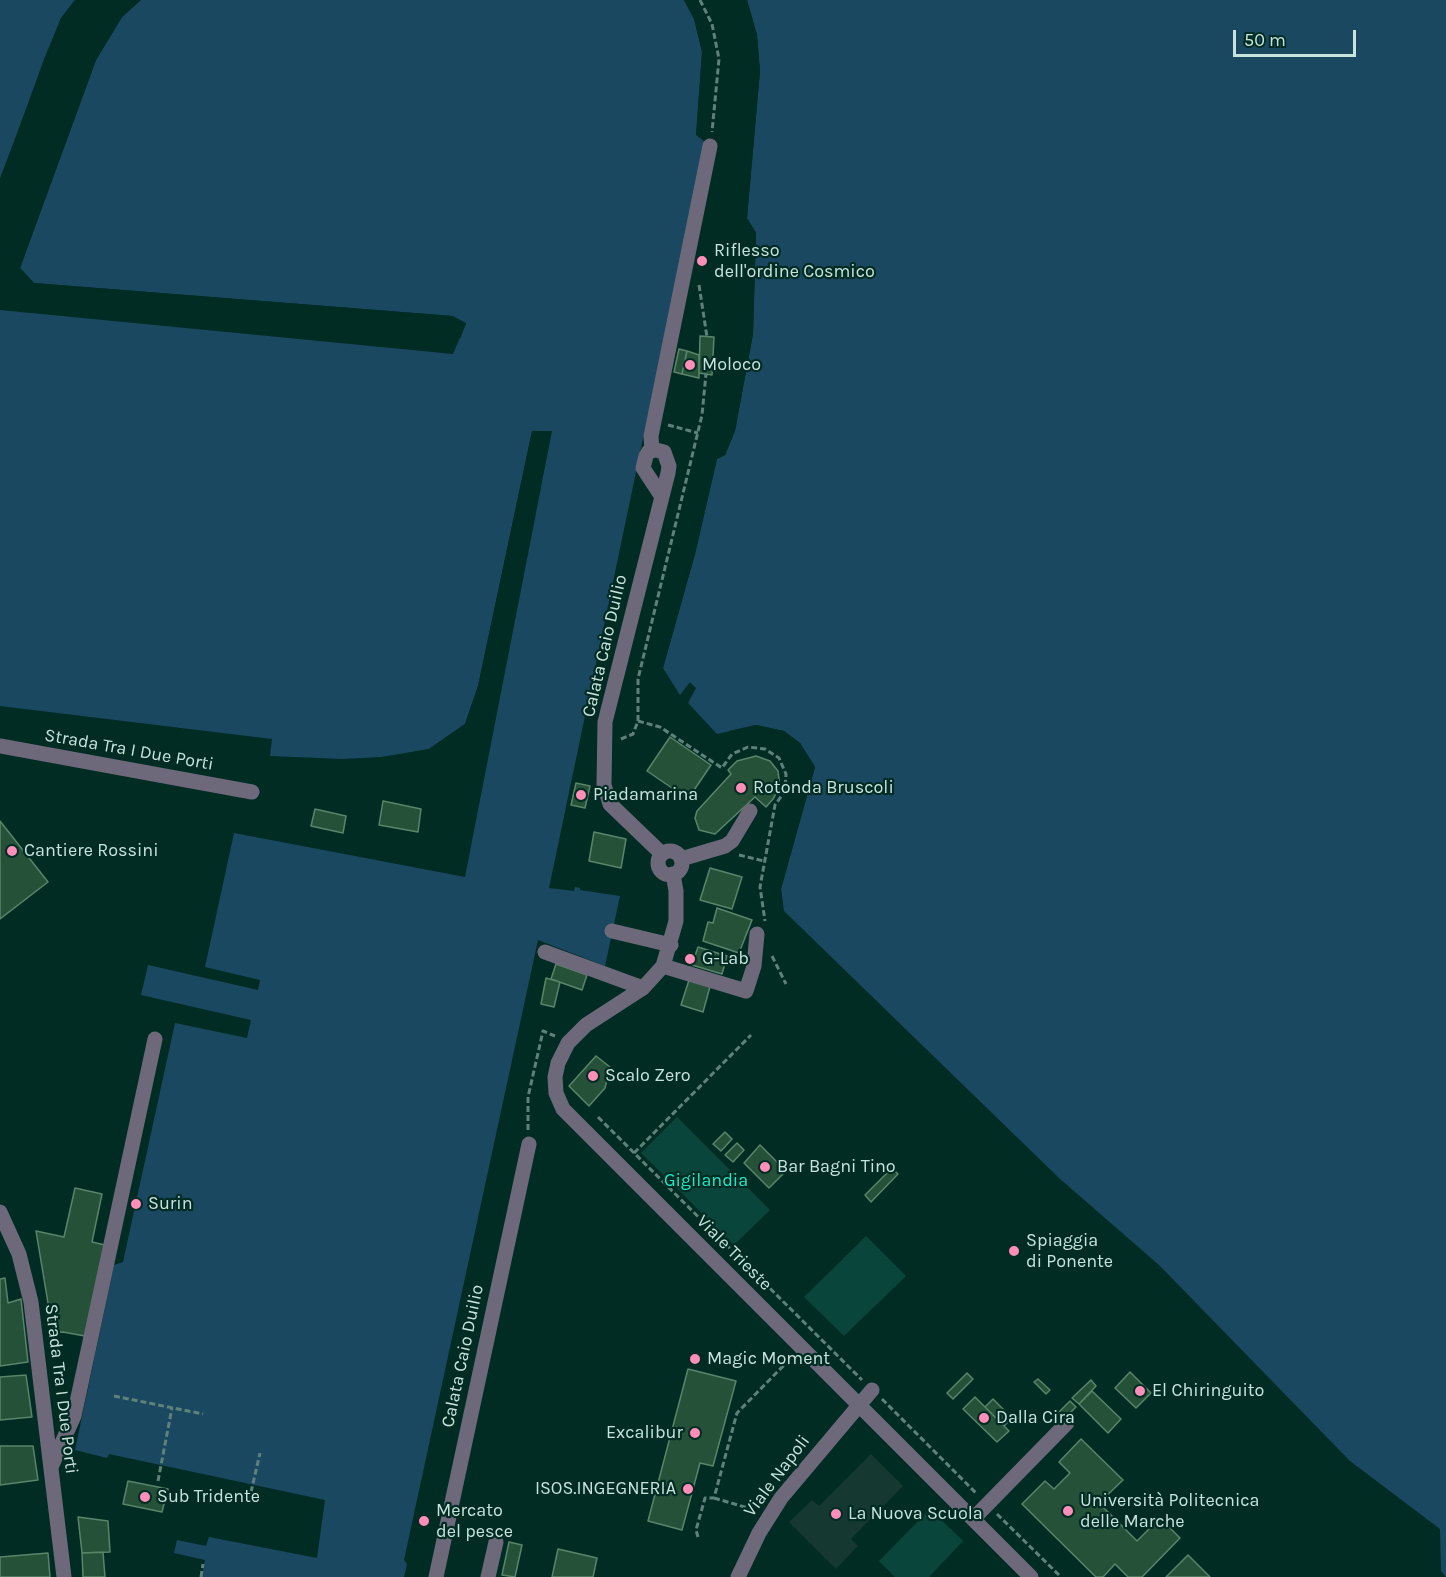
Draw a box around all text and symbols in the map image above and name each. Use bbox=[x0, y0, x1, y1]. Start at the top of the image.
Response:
scale bar bbox=[1236, 18, 1359, 56]
text: 50 m bbox=[1244, 29, 1286, 51]
place label: Riflesso dell'ordine Cosmico bbox=[714, 240, 875, 282]
marker: Riflesso dell'ordine Cosmico bbox=[695, 254, 709, 268]
place label: Moloco bbox=[702, 354, 761, 376]
marker: Moloco bbox=[683, 358, 697, 372]
street label: Calata Caio Duilio bbox=[578, 573, 632, 719]
street label: Strada Tra I Due Porti bbox=[43, 724, 215, 776]
place label: Rotonda Bruscoli bbox=[753, 777, 894, 799]
marker: Rotonda Bruscoli bbox=[734, 781, 748, 795]
place label: Piadamarina bbox=[593, 784, 698, 806]
marker: Piadamarina bbox=[574, 788, 588, 802]
place label: Cantiere Rossini bbox=[24, 840, 159, 862]
marker: Cantiere Rossini bbox=[5, 844, 19, 858]
place label: G-Lab bbox=[702, 948, 749, 970]
marker: G-Lab bbox=[683, 952, 697, 966]
place label: Scalo Zero bbox=[605, 1065, 690, 1087]
marker: Scalo Zero bbox=[586, 1069, 600, 1083]
place label: Bar Bagni Tino bbox=[777, 1156, 896, 1178]
marker: Bar Bagni Tino bbox=[758, 1160, 772, 1174]
park label: Gigilandia bbox=[664, 1170, 748, 1192]
place label: Surin bbox=[148, 1193, 193, 1215]
marker: Surin bbox=[129, 1197, 143, 1211]
street label: Viale Trieste bbox=[692, 1211, 776, 1295]
place label: Spiaggia di Ponente bbox=[1026, 1230, 1113, 1272]
marker: Spiaggia di Ponente bbox=[1007, 1244, 1021, 1258]
street label: Calata Caio Duilio bbox=[437, 1283, 489, 1429]
street label: Strada Tra I Due Porti bbox=[40, 1303, 82, 1475]
place label: Magic Moment bbox=[707, 1348, 830, 1370]
marker: Magic Moment bbox=[688, 1352, 702, 1366]
place label: El Chiringuito bbox=[1152, 1380, 1264, 1402]
marker: El Chiringuito bbox=[1133, 1384, 1147, 1398]
place label: Dalla Cira bbox=[996, 1407, 1075, 1429]
marker: Dalla Cira bbox=[977, 1411, 991, 1425]
place label: Excalibur bbox=[606, 1422, 683, 1444]
marker: Excalibur bbox=[688, 1426, 702, 1440]
street label: Viale Napoli bbox=[739, 1431, 815, 1521]
place label: ISOS.INGEGNERIA bbox=[535, 1478, 676, 1500]
marker: ISOS.INGEGNERIA bbox=[681, 1482, 695, 1496]
place label: Sub Tridente bbox=[157, 1486, 260, 1508]
marker: Sub Tridente bbox=[138, 1490, 152, 1504]
place label: Università Politecnica delle Marche bbox=[1080, 1490, 1259, 1532]
place label: Mercato del pesce bbox=[436, 1500, 513, 1543]
place label: La Nuova Scuola bbox=[848, 1503, 983, 1525]
marker: Università Politecnica delle Marche bbox=[1061, 1504, 1075, 1518]
marker: La Nuova Scuola bbox=[829, 1507, 843, 1521]
marker: Mercato del pesce bbox=[417, 1514, 431, 1528]

